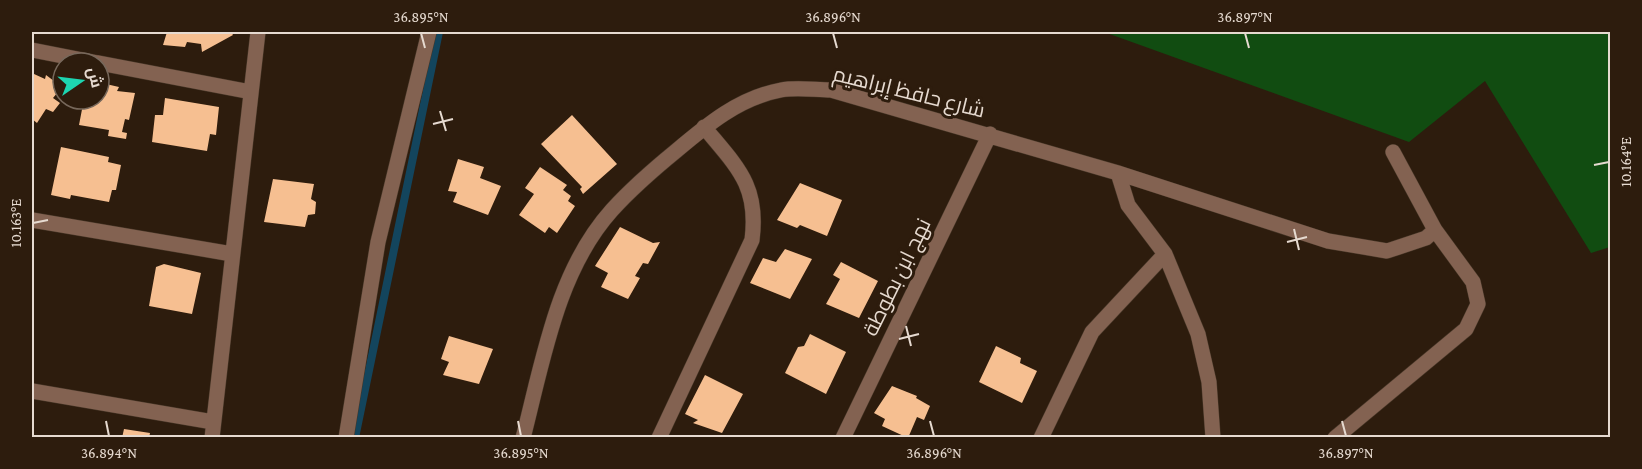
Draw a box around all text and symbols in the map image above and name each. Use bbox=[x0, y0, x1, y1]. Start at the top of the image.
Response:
text: 36.895°N bbox=[393, 9, 449, 25]
text: 36.896°N bbox=[805, 9, 861, 25]
text: 36.897°N bbox=[1217, 9, 1273, 25]
north arrow bbox=[51, 51, 111, 111]
street label: شارع حافظ إبراهيم bbox=[830, 62, 988, 124]
text: ش bbox=[83, 65, 106, 90]
text: 10.164°E bbox=[1618, 137, 1634, 187]
text: 10.163°E bbox=[8, 199, 24, 248]
street label: نهج ابن بطوطة bbox=[858, 214, 938, 341]
text: 36.894°N bbox=[81, 445, 137, 461]
text: 36.895°N bbox=[493, 445, 549, 461]
text: 36.896°N bbox=[906, 445, 962, 461]
text: 36.897°N bbox=[1318, 445, 1374, 461]

